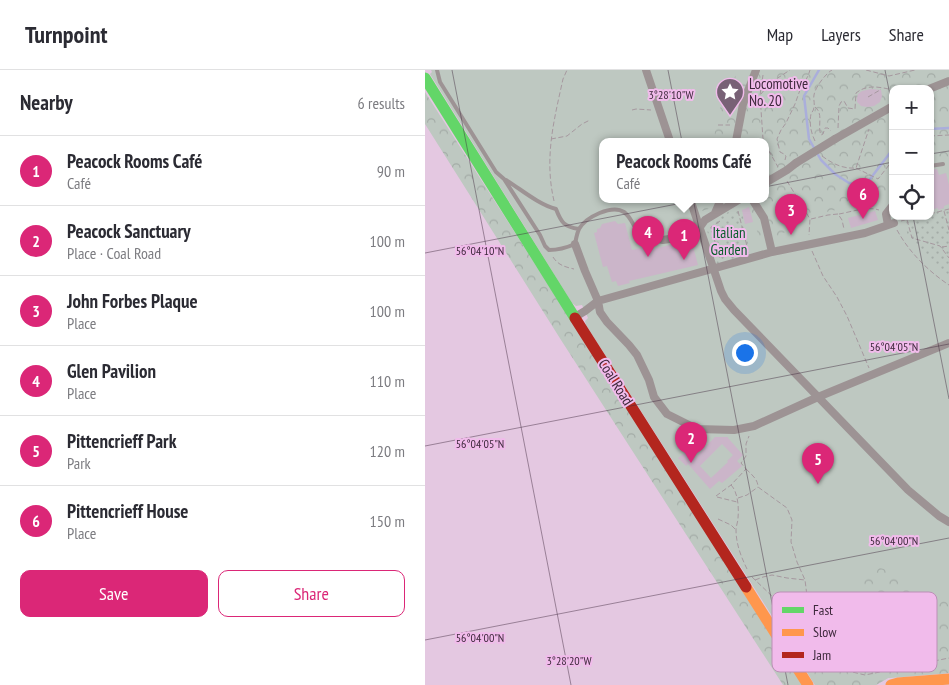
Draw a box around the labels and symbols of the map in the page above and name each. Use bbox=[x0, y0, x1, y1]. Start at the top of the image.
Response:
place label: Locomotive No. 20 bbox=[749, 74, 808, 110]
place icon: Locomotive No. 20 bbox=[715, 77, 745, 116]
text: 3°28'10"W bbox=[648, 87, 694, 102]
pin: 6 bbox=[847, 178, 879, 219]
pin: 3 bbox=[775, 194, 807, 235]
pin: 4 bbox=[632, 216, 664, 257]
pin: 1 bbox=[668, 219, 700, 260]
park label: Italian Garden bbox=[711, 223, 747, 259]
text: 56°04'10"N bbox=[456, 243, 504, 258]
text: 56°04'05"N bbox=[870, 339, 918, 354]
your location bbox=[732, 340, 758, 366]
street label: Coal Road bbox=[594, 355, 638, 409]
pin: 2 bbox=[675, 422, 707, 463]
text: 56°04'05"N bbox=[456, 436, 504, 451]
pin: 5 bbox=[802, 443, 834, 484]
text: 56°04'00"N bbox=[870, 533, 918, 548]
legend bbox=[772, 592, 937, 672]
text: Fast bbox=[813, 601, 833, 619]
text: Slow bbox=[813, 623, 837, 641]
text: 56°04'00"N bbox=[456, 630, 504, 645]
text: Jam bbox=[812, 646, 831, 664]
text: 3°28'20"W bbox=[546, 653, 592, 668]

